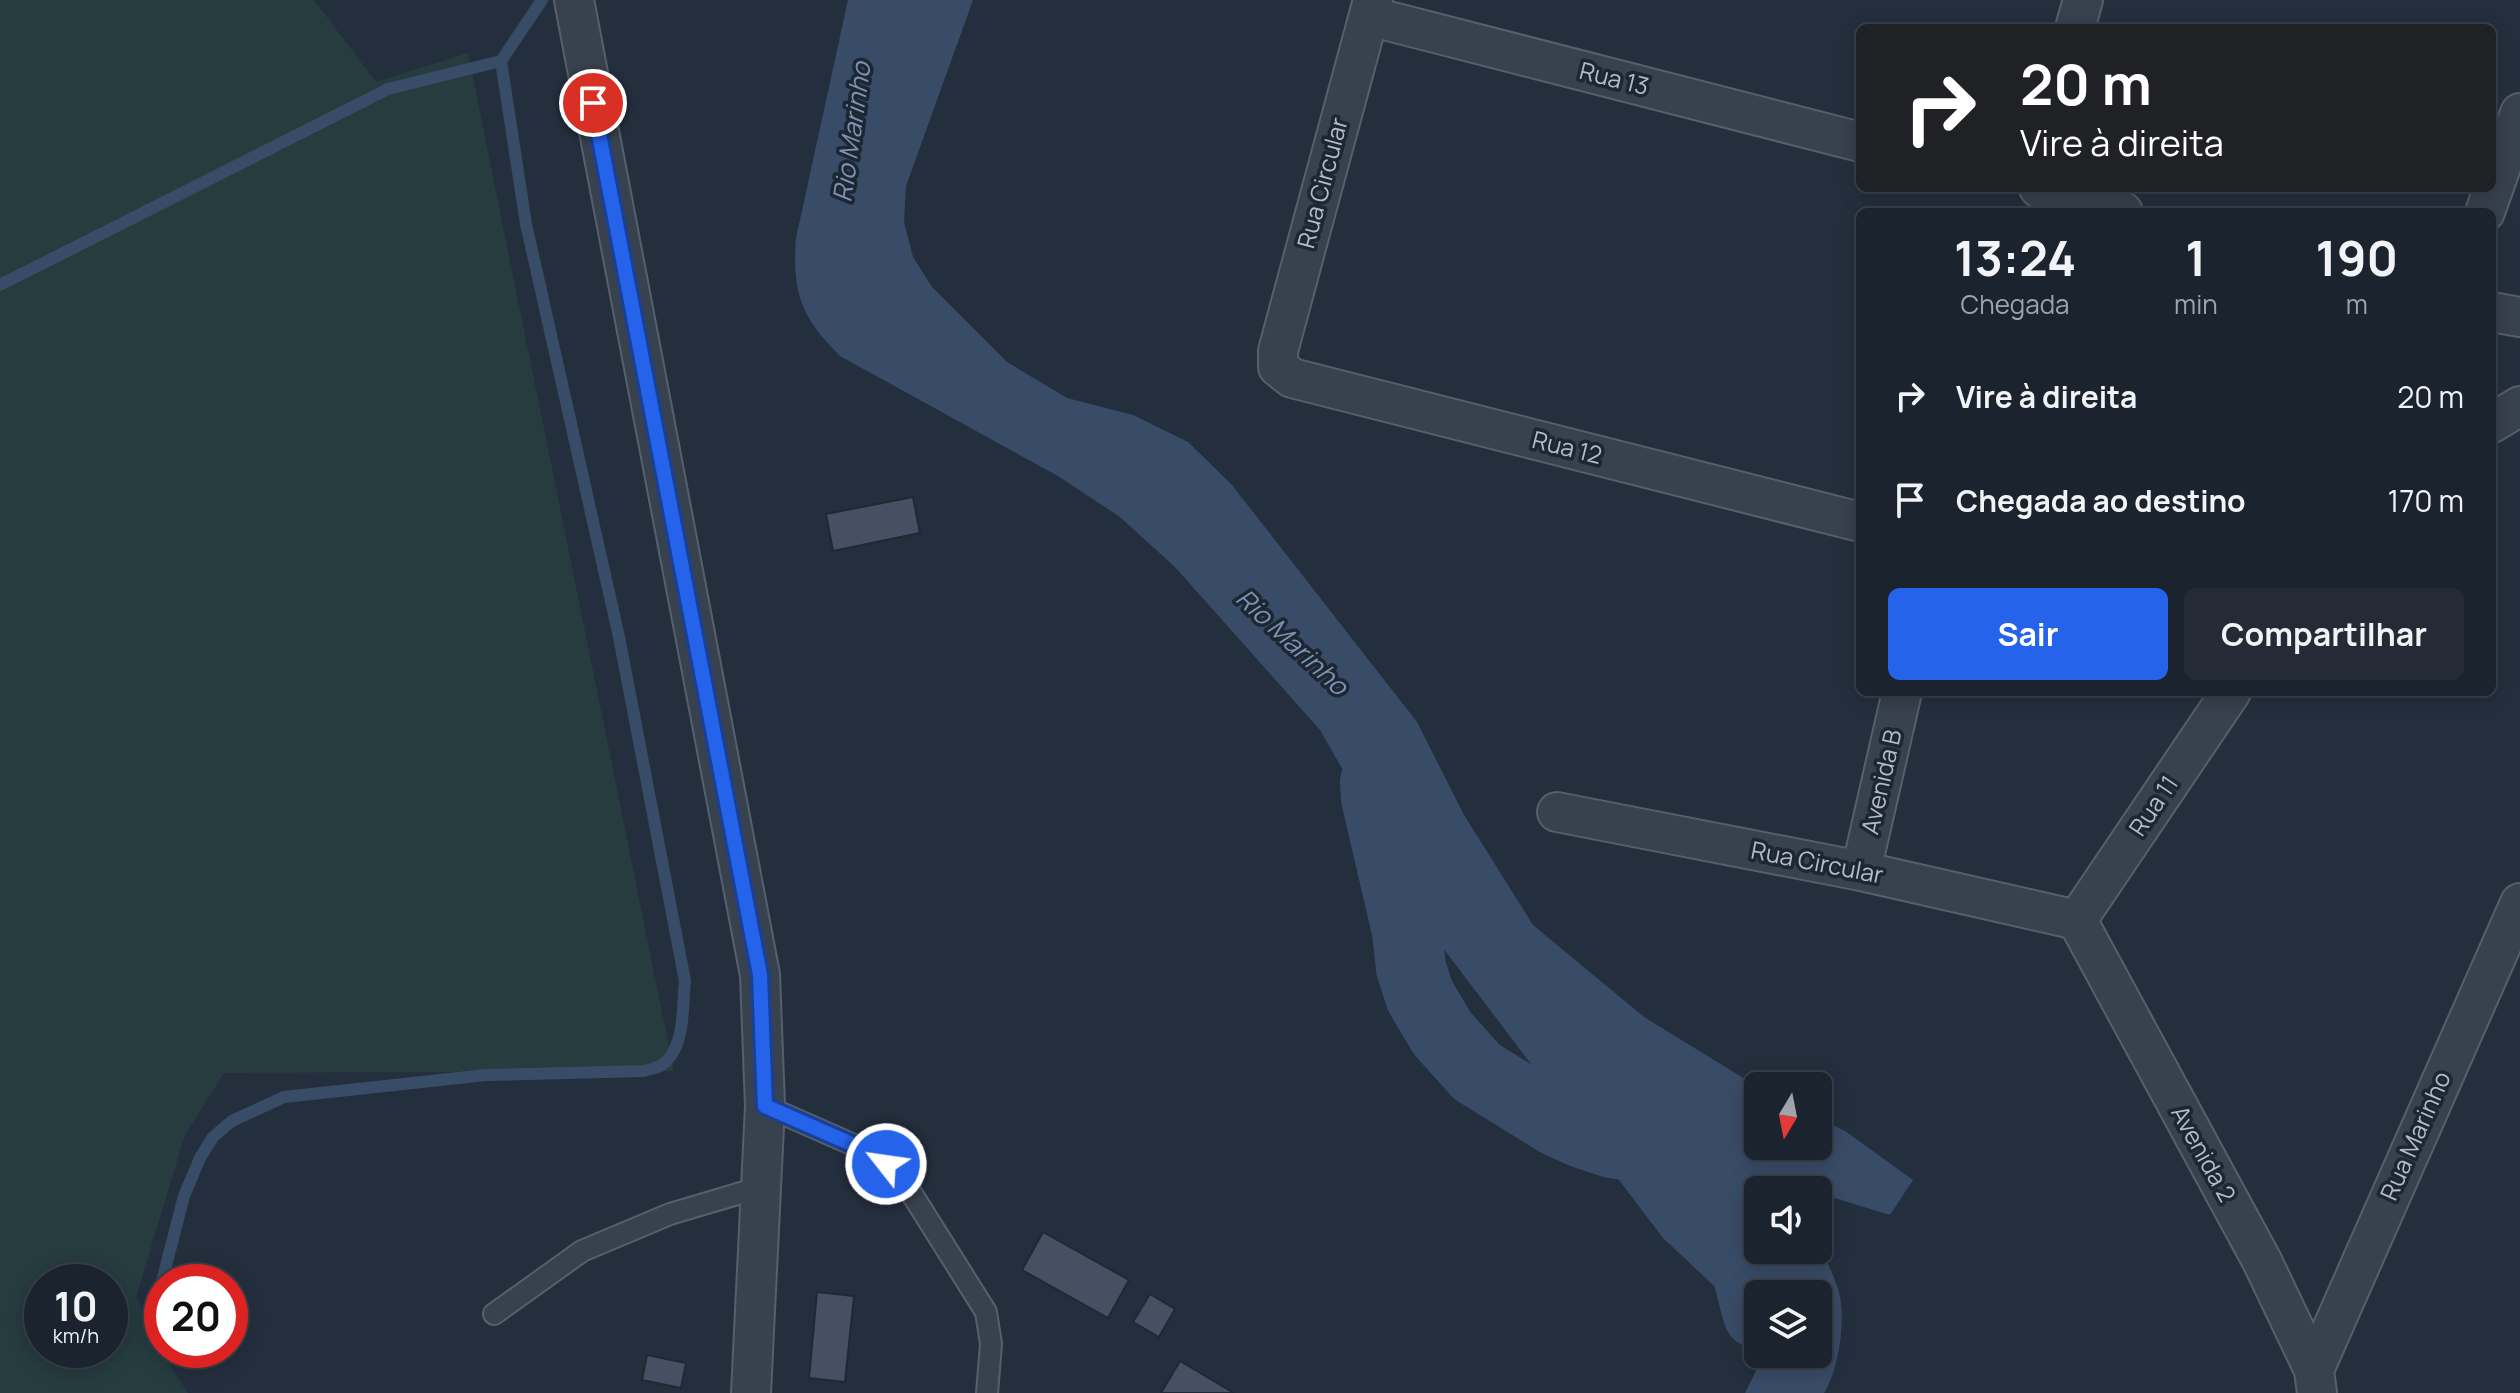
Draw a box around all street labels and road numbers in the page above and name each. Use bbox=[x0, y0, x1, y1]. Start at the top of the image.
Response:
street label: Rua 13 bbox=[1576, 53, 1652, 102]
street label: Rua Circular bbox=[1288, 113, 1355, 252]
street label: Rua 12 bbox=[1529, 422, 1606, 471]
street label: Avenida B bbox=[1852, 726, 1909, 837]
street label: Rua 11 bbox=[2121, 768, 2185, 842]
street label: Rua Circular bbox=[1748, 833, 1886, 891]
street label: Rua Marinho bbox=[2371, 1066, 2458, 1205]
street label: Avenida 2 bbox=[2164, 1099, 2244, 1207]

